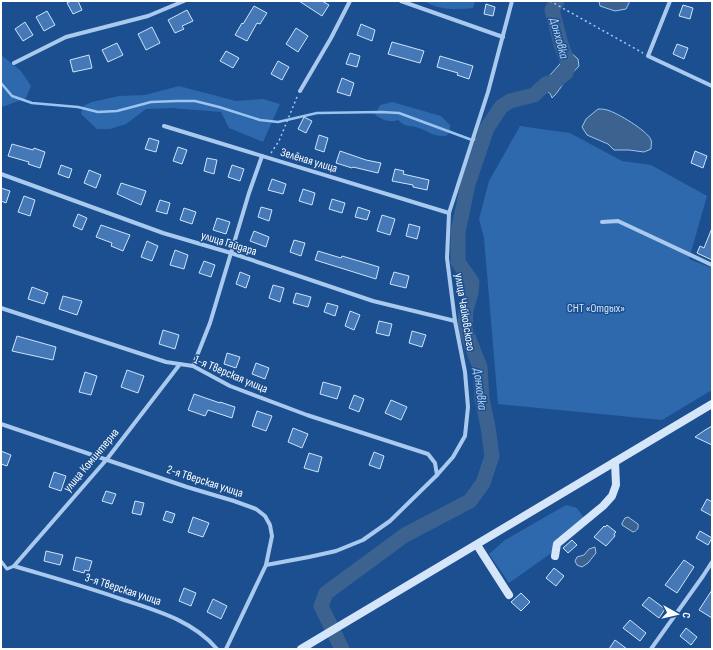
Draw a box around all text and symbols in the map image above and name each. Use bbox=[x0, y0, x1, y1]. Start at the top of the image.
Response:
water label: Донховка bbox=[546, 15, 572, 61]
street label: Зелёная улица bbox=[279, 145, 340, 176]
street label: улица Гайдара bbox=[199, 228, 259, 259]
street label: улица Чайковского bbox=[451, 272, 478, 352]
park label: СНТ «Отдых» bbox=[567, 301, 625, 316]
street label: 1-я Тверская улица bbox=[192, 352, 270, 397]
water label: Донховка bbox=[469, 366, 491, 412]
street label: улица Коминтерна bbox=[60, 425, 123, 495]
street label: 2-я Тверская улица bbox=[165, 462, 245, 501]
street label: 3-я Тверская улица bbox=[83, 570, 163, 609]
north arrow bbox=[657, 594, 697, 634]
text: С bbox=[680, 612, 693, 619]

